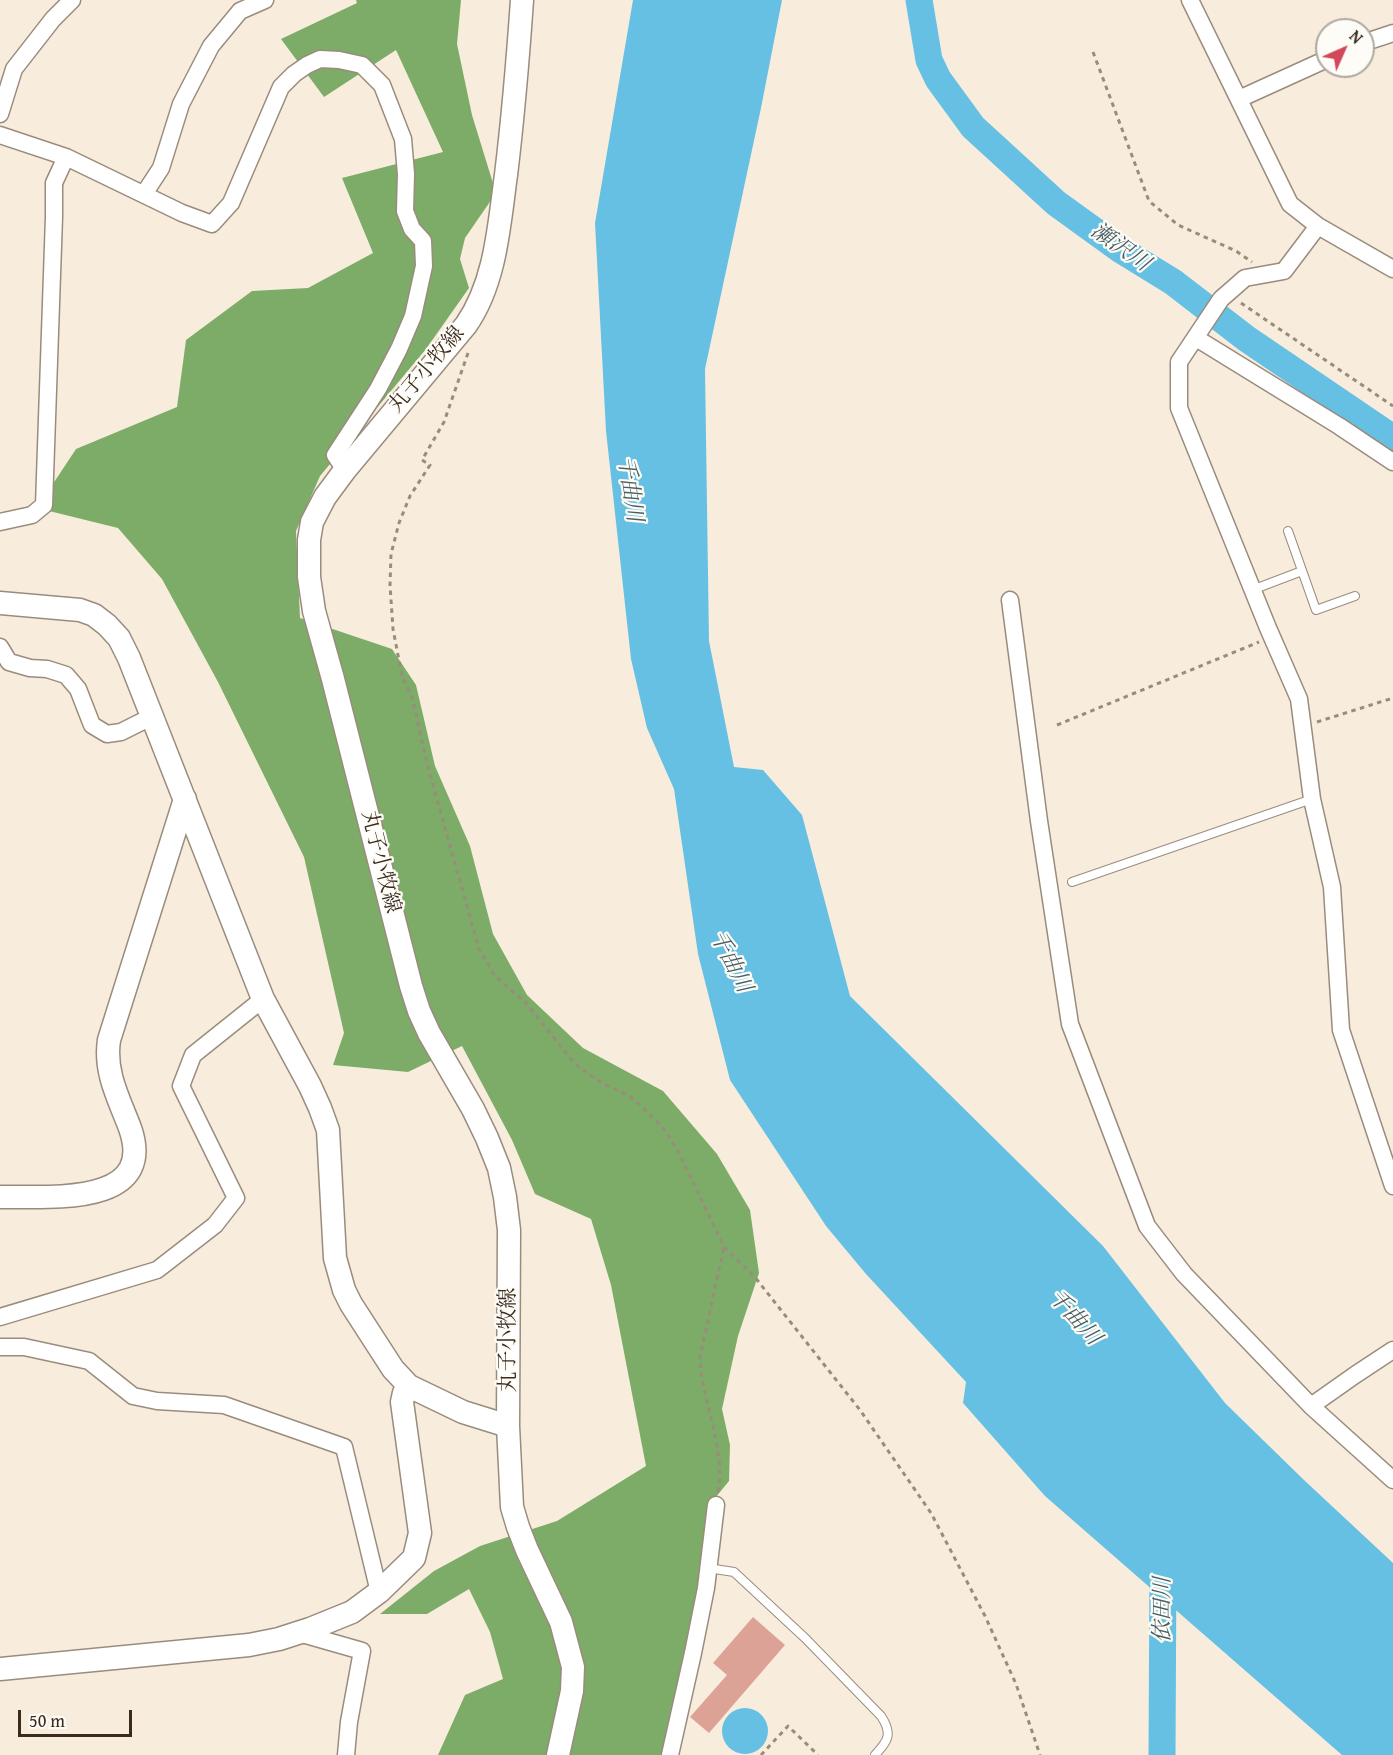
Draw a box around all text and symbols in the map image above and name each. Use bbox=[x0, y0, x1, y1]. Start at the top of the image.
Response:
north arrow bbox=[1315, 18, 1375, 78]
text: N bbox=[1344, 24, 1369, 49]
water label: 瀬沢川 bbox=[1085, 218, 1155, 278]
street label: 丸子小牧線 bbox=[384, 322, 470, 418]
water label: 千曲川 bbox=[611, 454, 647, 524]
street label: 丸子小牧線 bbox=[355, 808, 405, 916]
water label: 千曲川 bbox=[703, 927, 757, 997]
water label: 千曲川 bbox=[1042, 1285, 1106, 1351]
street label: 丸子小牧線 bbox=[496, 1288, 522, 1392]
water label: 依田川 bbox=[1150, 1577, 1176, 1643]
scale bar bbox=[21, 1698, 135, 1736]
text: 50 m bbox=[29, 1707, 65, 1734]

